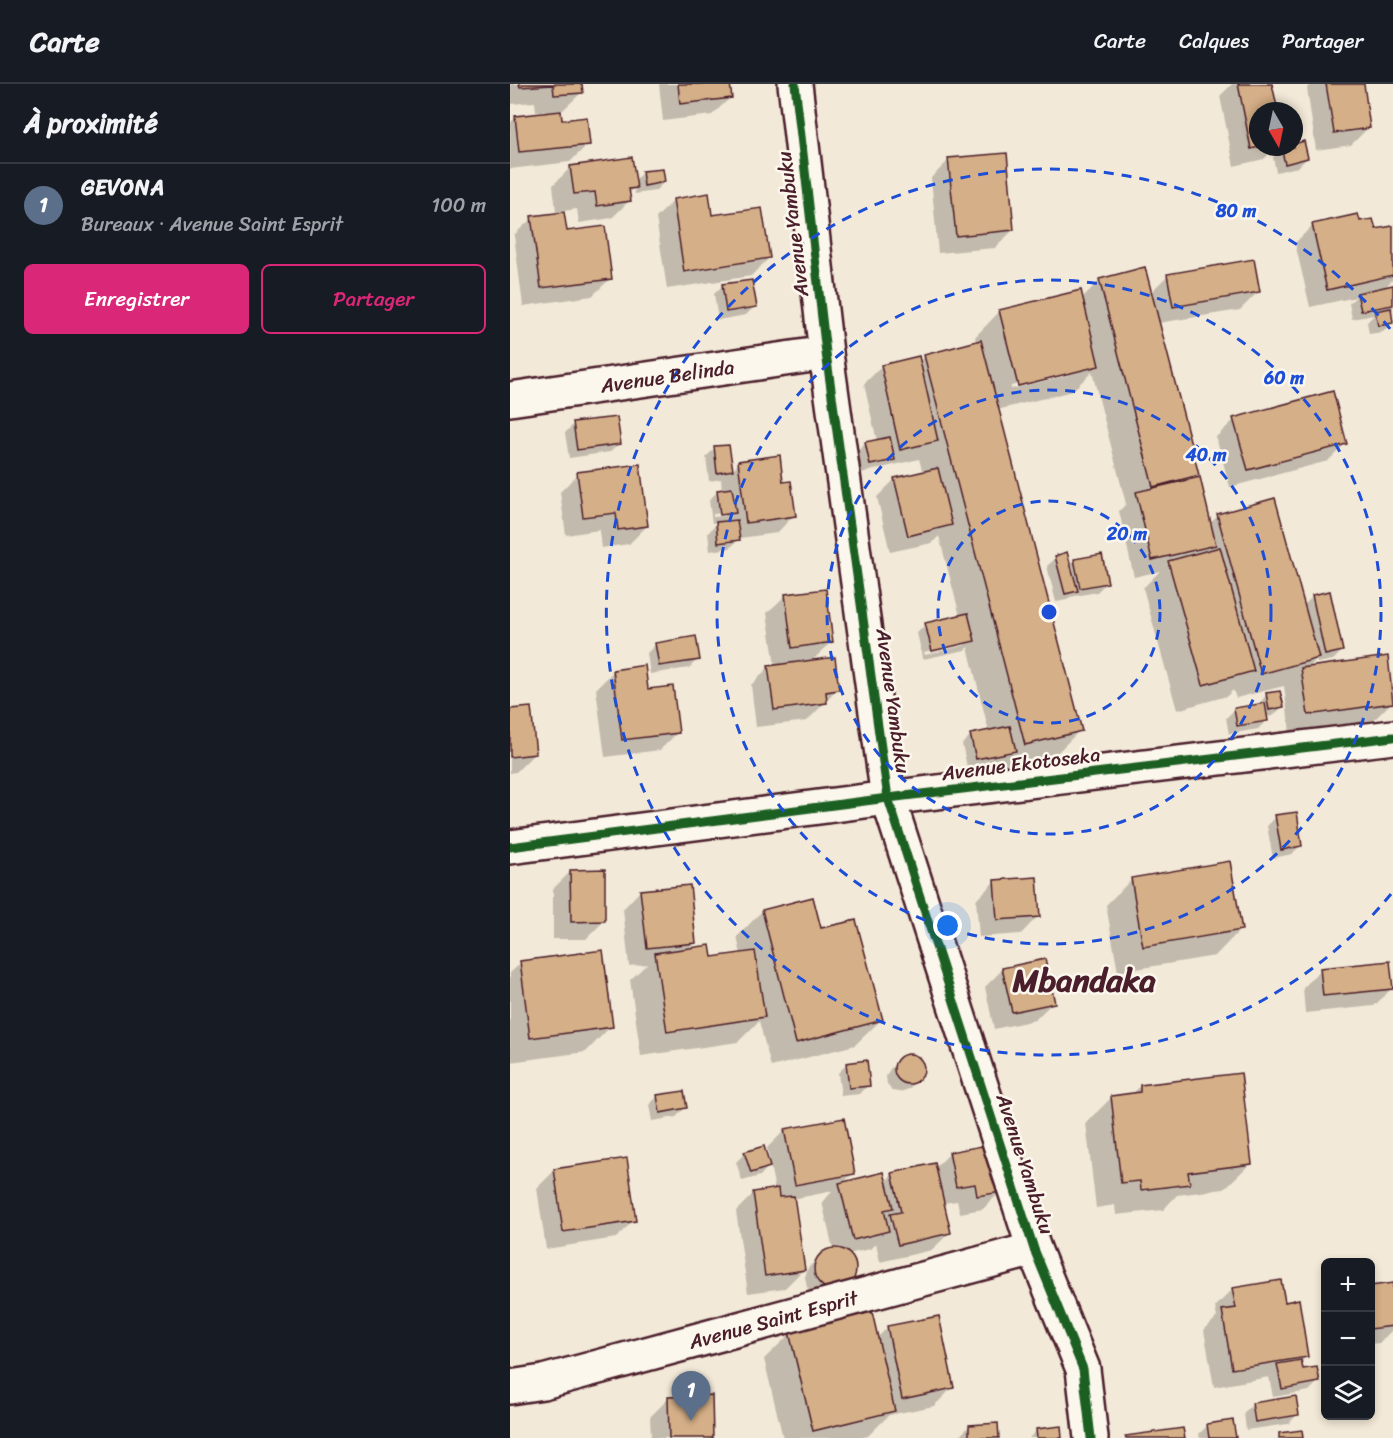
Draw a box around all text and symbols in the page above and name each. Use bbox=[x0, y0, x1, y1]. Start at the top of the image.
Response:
text: Carte bbox=[30, 17, 100, 66]
text: Carte bbox=[1094, 22, 1146, 60]
text: Calques bbox=[1179, 22, 1249, 60]
text: Partager bbox=[1282, 22, 1363, 60]
text: À proximité bbox=[24, 100, 158, 146]
north arrow bbox=[1249, 102, 1303, 156]
street label: Avenue Yambuku bbox=[767, 149, 819, 300]
text: GEVONA bbox=[81, 168, 164, 207]
text: 1 bbox=[39, 188, 48, 223]
text: 100 m bbox=[432, 188, 486, 223]
text: 80 m bbox=[1215, 195, 1257, 227]
text: Bureaux · Avenue Saint Esprit bbox=[81, 207, 343, 242]
button: Enregistrer bbox=[24, 264, 249, 334]
button: Partager bbox=[261, 264, 486, 334]
street label: Avenue Belinda bbox=[597, 349, 736, 403]
text: 60 m bbox=[1263, 362, 1304, 394]
text: 40 m bbox=[1184, 439, 1227, 471]
text: 20 m bbox=[1106, 518, 1147, 550]
centre of rings bbox=[1039, 602, 1059, 622]
street label: Avenue Yambuku bbox=[865, 625, 921, 776]
street label: Avenue Ekotoseka bbox=[939, 737, 1102, 791]
your location bbox=[933, 911, 962, 940]
district label: Mbandaka bbox=[1012, 952, 1156, 1009]
street label: Avenue Yambuku bbox=[985, 1088, 1064, 1239]
map controls bbox=[1321, 1258, 1375, 1420]
button: + bbox=[1321, 1258, 1375, 1312]
street label: Avenue Saint Esprit bbox=[684, 1280, 863, 1359]
button: − bbox=[1321, 1312, 1375, 1366]
button: layers bbox=[1321, 1366, 1375, 1420]
pin: 1 bbox=[672, 1372, 711, 1421]

